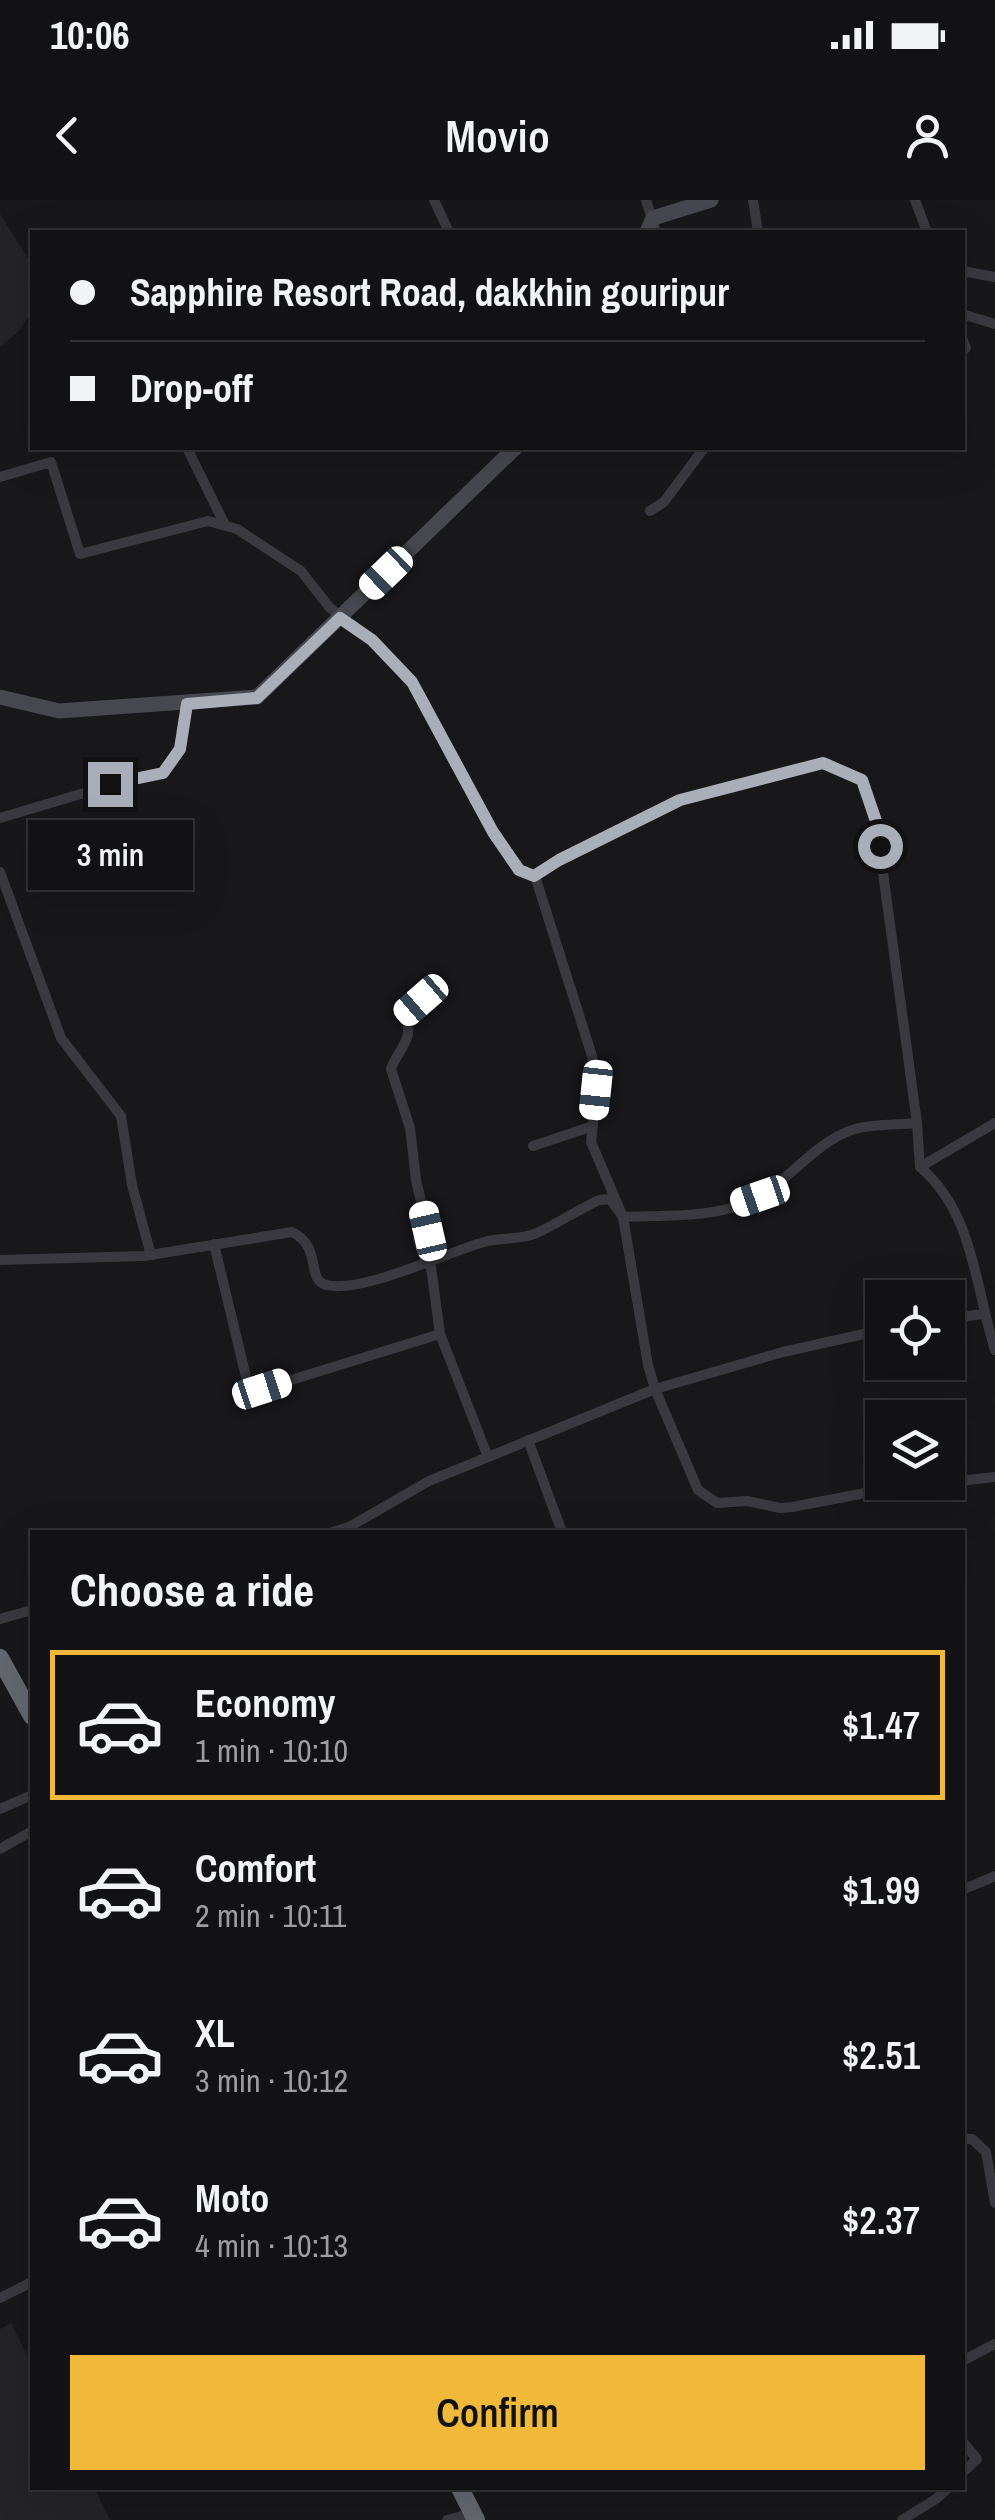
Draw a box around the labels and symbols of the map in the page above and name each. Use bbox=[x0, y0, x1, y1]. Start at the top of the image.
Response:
car bbox=[354, 541, 418, 605]
route end bbox=[88, 762, 133, 807]
callout: 3 min bbox=[28, 819, 192, 889]
route start bbox=[858, 824, 903, 869]
car bbox=[389, 969, 453, 1031]
car bbox=[578, 1059, 614, 1121]
car bbox=[727, 1172, 793, 1220]
car bbox=[407, 1198, 449, 1264]
car bbox=[229, 1365, 295, 1413]

